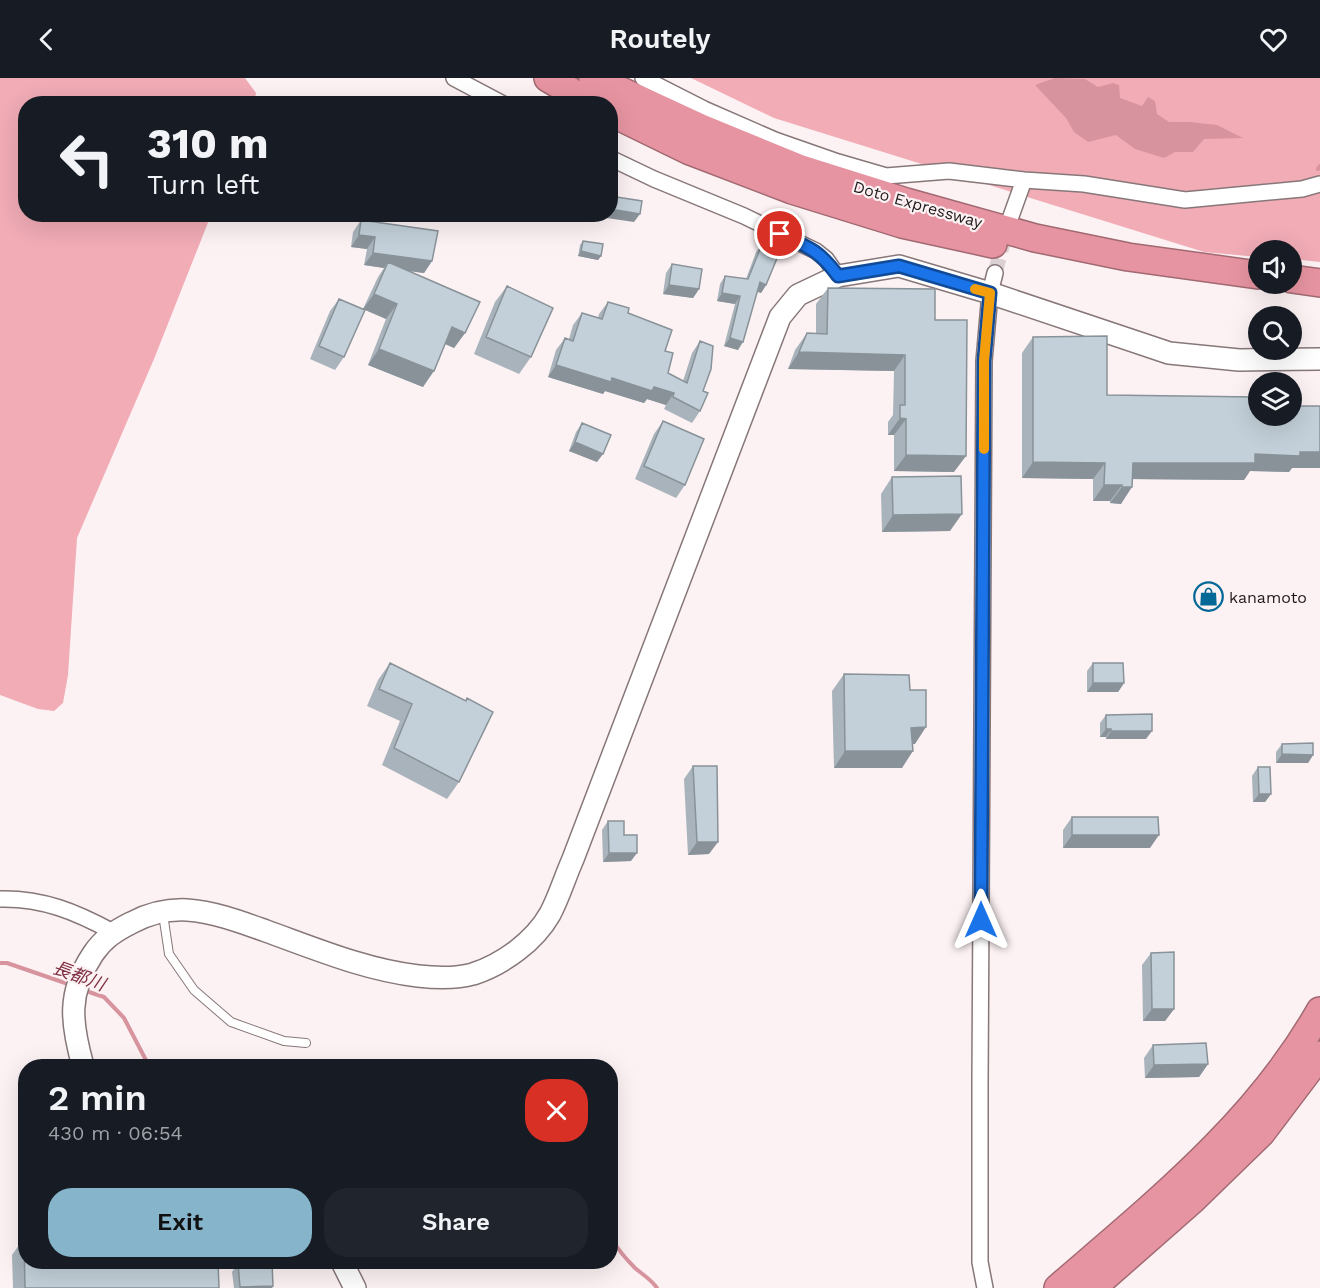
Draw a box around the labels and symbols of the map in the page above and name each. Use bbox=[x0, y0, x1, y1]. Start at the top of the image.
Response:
street label: Doto Expressway bbox=[851, 177, 985, 232]
pin bbox=[754, 208, 805, 259]
shop icon: kanamoto bbox=[1192, 581, 1224, 613]
place label: kanamoto bbox=[1229, 588, 1307, 607]
position arrow bbox=[949, 888, 1013, 952]
water label: 長都川 bbox=[50, 956, 110, 995]

